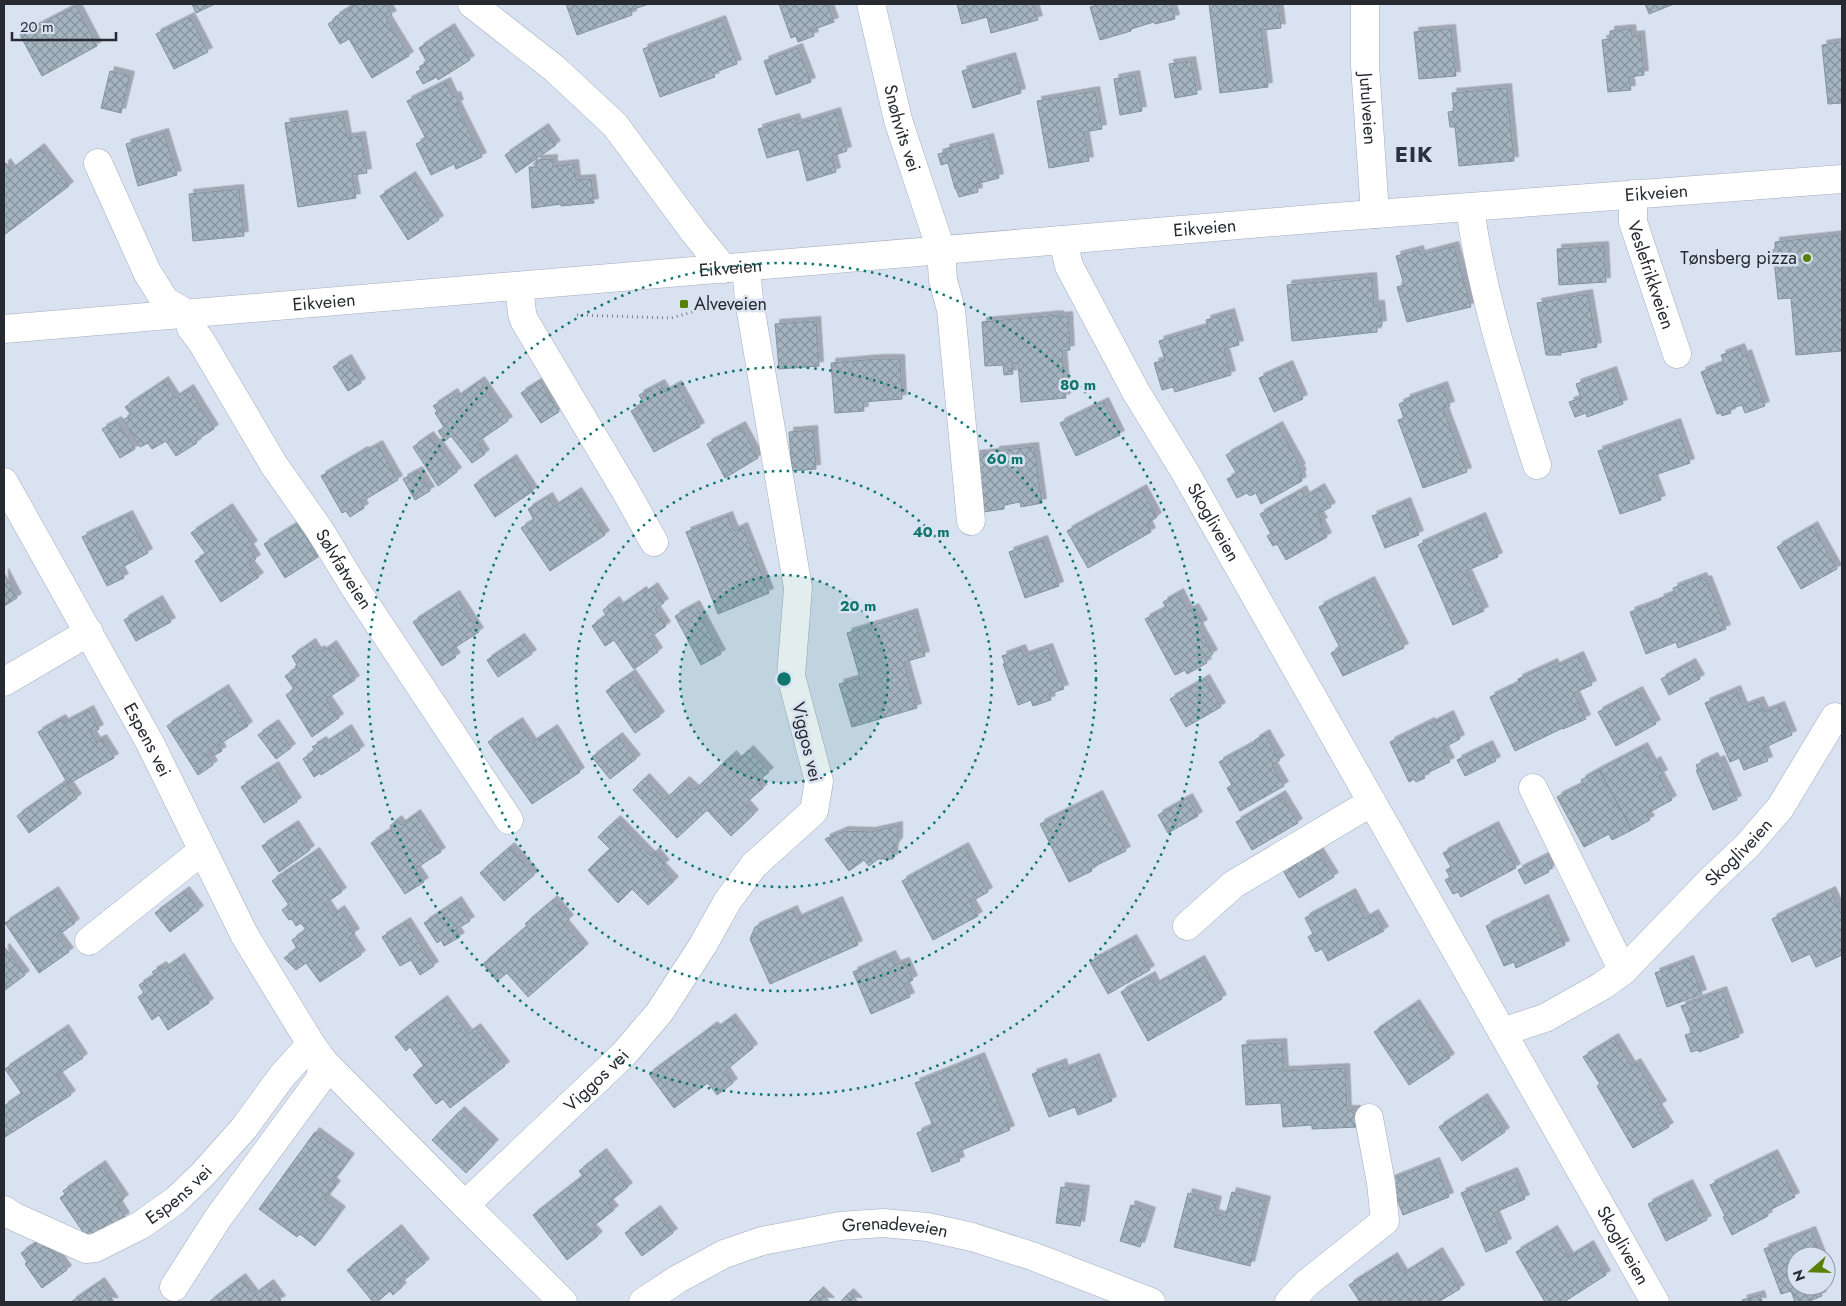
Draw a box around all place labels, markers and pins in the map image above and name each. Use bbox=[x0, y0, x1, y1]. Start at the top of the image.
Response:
place label: Tønsberg pizza bbox=[1680, 245, 1797, 271]
marker: Tønsberg pizza bbox=[1801, 252, 1813, 264]
place label: Alveveien bbox=[694, 291, 767, 317]
marker: Alveveien bbox=[678, 298, 690, 310]
centre of rings bbox=[775, 670, 793, 688]

